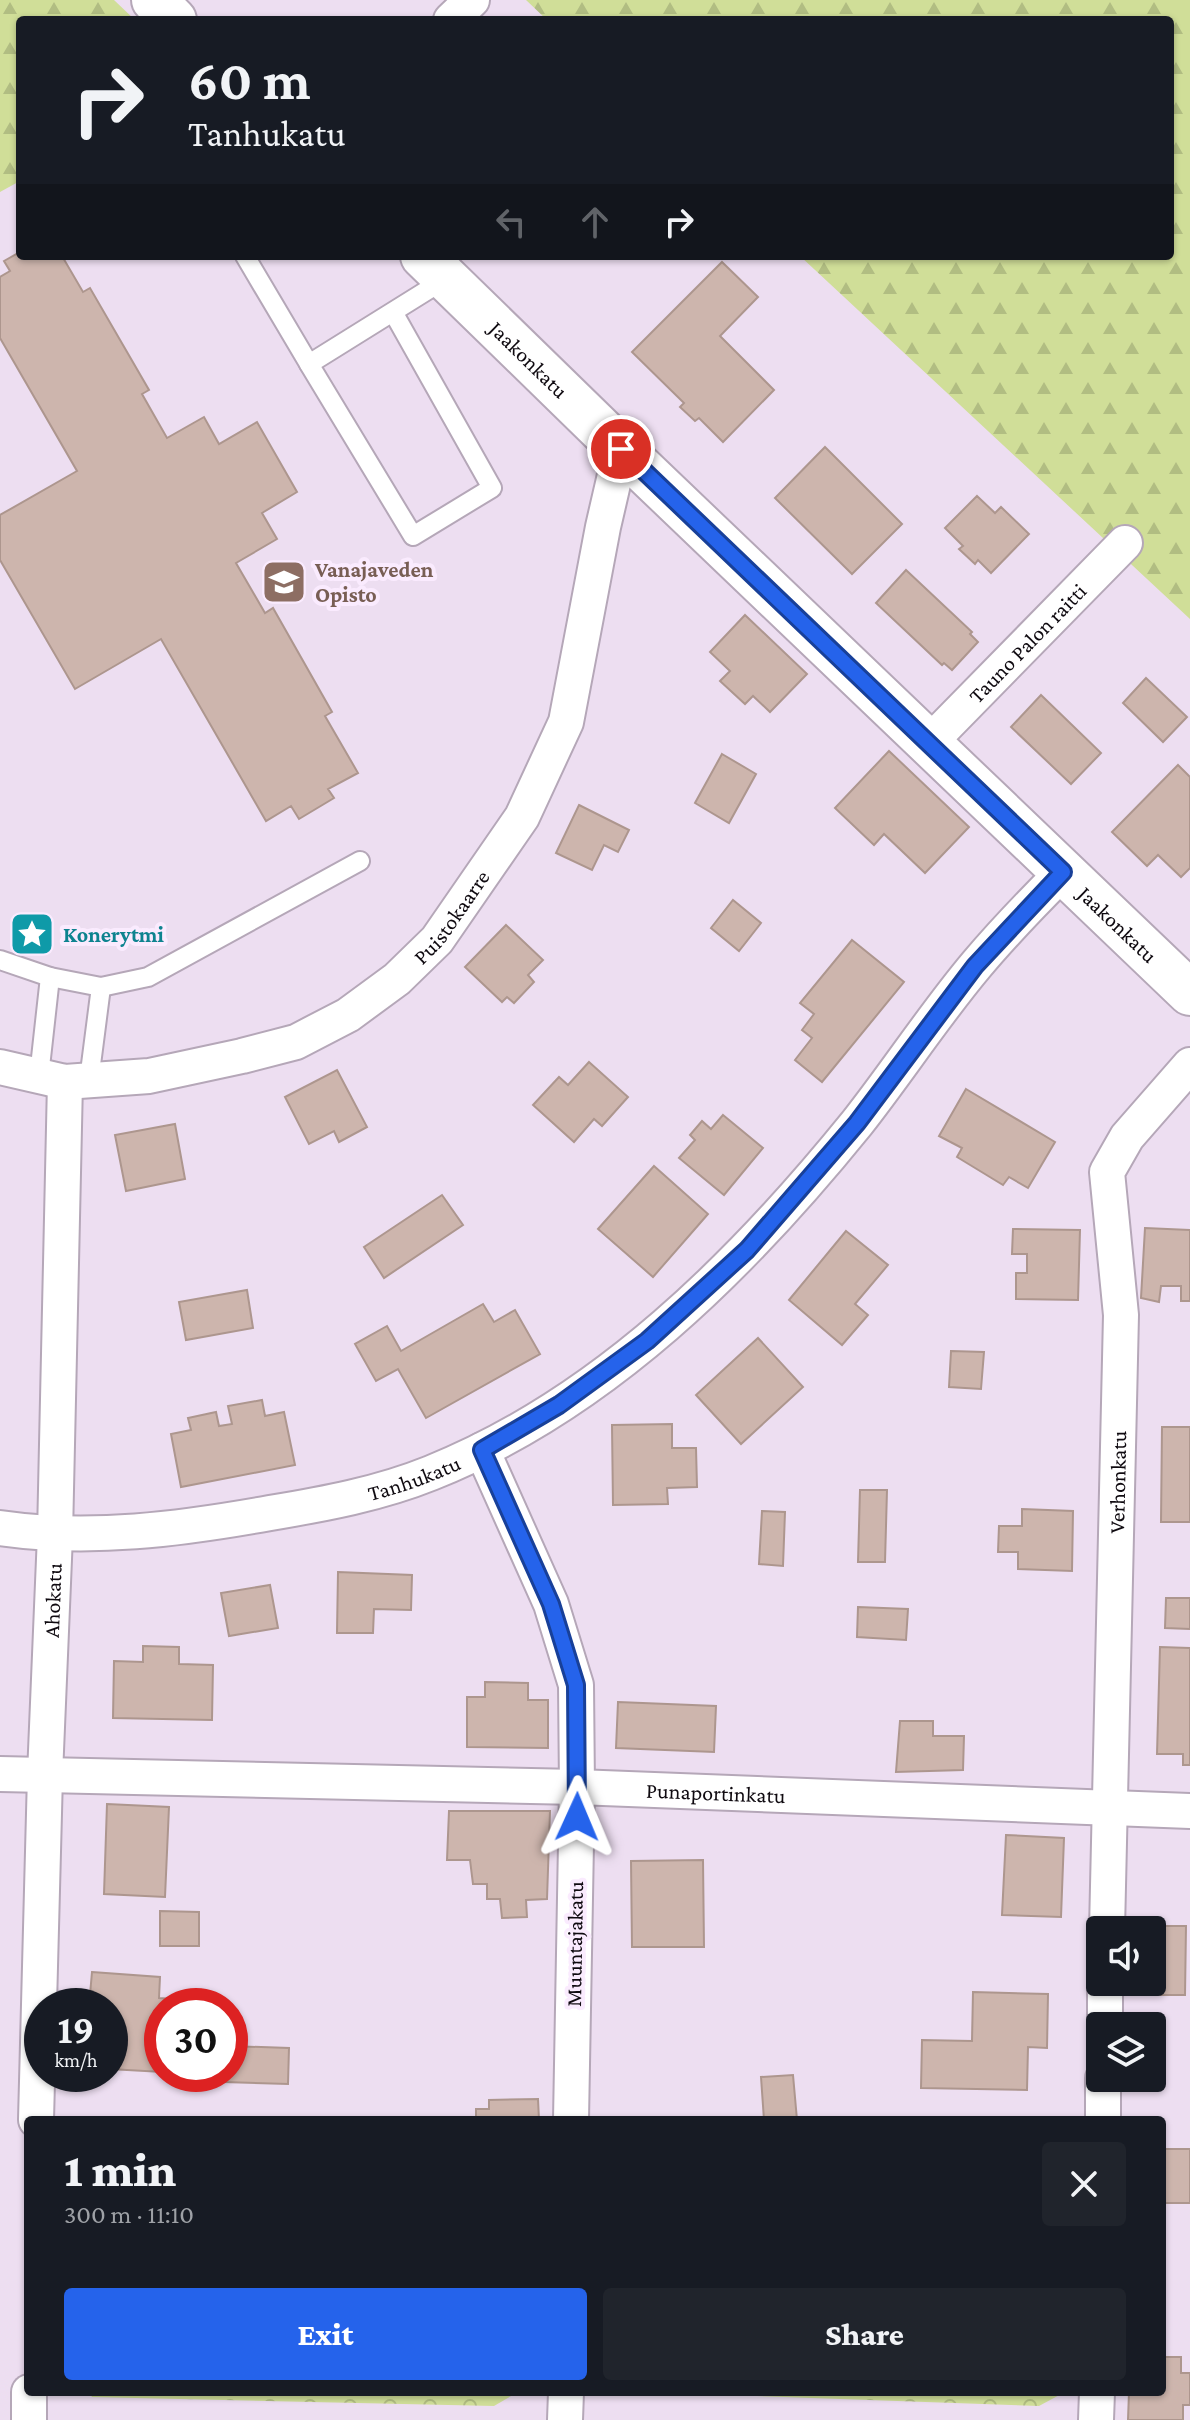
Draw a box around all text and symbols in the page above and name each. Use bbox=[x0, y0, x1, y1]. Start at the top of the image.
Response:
icon: right bbox=[56, 48, 160, 152]
text: 60 m bbox=[188, 49, 311, 111]
text: Tanhukatu bbox=[188, 114, 345, 154]
icon: left bbox=[489, 200, 533, 244]
icon: ahead bbox=[573, 200, 617, 244]
icon: right bbox=[657, 200, 701, 244]
street label: Jaakonkatu bbox=[483, 315, 573, 404]
pin bbox=[587, 415, 655, 483]
icon: arrive bbox=[599, 427, 643, 471]
place label: Vanajaveden Opisto bbox=[314, 557, 434, 607]
school or university icon: Vanajaveden Opisto bbox=[260, 558, 308, 606]
street label: Tauno Palon raitti bbox=[963, 578, 1091, 708]
street label: Puistokaarre bbox=[408, 865, 494, 969]
street label: Jaakonkatu bbox=[1072, 880, 1162, 968]
place icon: Konerytmi bbox=[8, 910, 56, 958]
place label: Konerytmi bbox=[63, 922, 164, 947]
street label: Verhonkatu bbox=[1104, 1430, 1131, 1534]
street label: Tanhukatu bbox=[365, 1450, 464, 1506]
street label: Ahokatu bbox=[39, 1562, 67, 1638]
position arrow bbox=[535, 1775, 619, 1859]
street label: Punaportinkatu bbox=[646, 1778, 786, 1808]
street label: Muuntajakatu bbox=[561, 1881, 588, 2007]
map controls bbox=[1086, 1916, 1166, 2092]
button: sound bbox=[1086, 1916, 1166, 1996]
speed limit sign: 30 bbox=[144, 1988, 248, 2092]
text: 19 bbox=[58, 2007, 94, 2052]
button: layers bbox=[1086, 2012, 1166, 2092]
text: km/h bbox=[54, 2049, 98, 2071]
button: close bbox=[1042, 2142, 1126, 2226]
text: 1 min bbox=[64, 2143, 176, 2196]
text: 300 m · 11:10 bbox=[64, 2200, 194, 2229]
button: Exit bbox=[64, 2288, 587, 2380]
button: Share bbox=[603, 2288, 1126, 2380]

